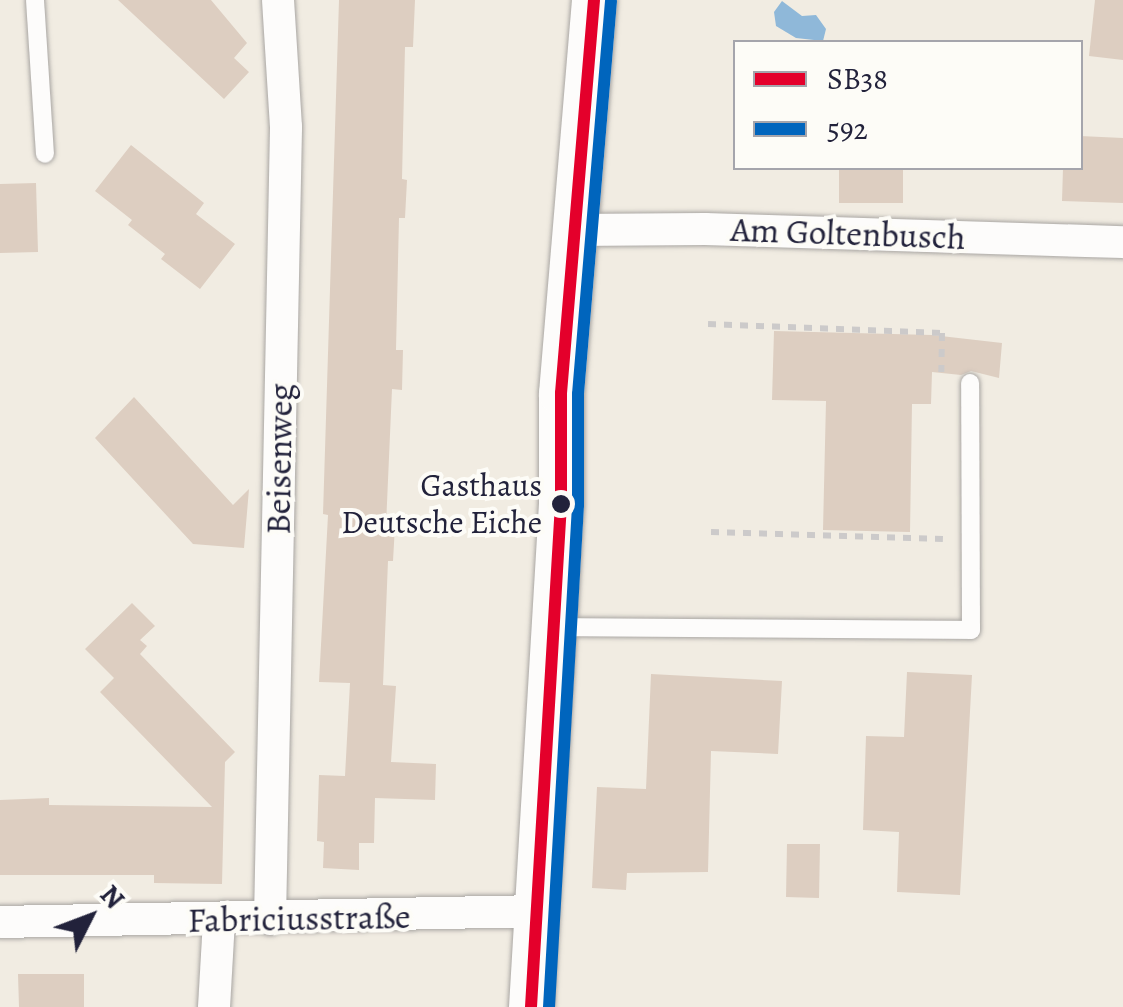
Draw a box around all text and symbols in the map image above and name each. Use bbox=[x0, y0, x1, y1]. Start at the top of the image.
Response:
legend bbox=[733, 40, 1083, 170]
text: SB38 bbox=[827, 59, 888, 99]
text: 592 bbox=[827, 109, 868, 149]
street label: Am Goltenbusch bbox=[730, 208, 966, 258]
street label: Beisenweg bbox=[257, 383, 301, 535]
place label: Gasthaus Deutsche Eiche bbox=[341, 467, 542, 542]
marker: Gasthaus Deutsche Eiche bbox=[551, 494, 571, 514]
north arrow bbox=[40, 867, 140, 967]
text: N bbox=[91, 877, 133, 917]
street label: Fabriciusstraße bbox=[187, 895, 411, 941]

